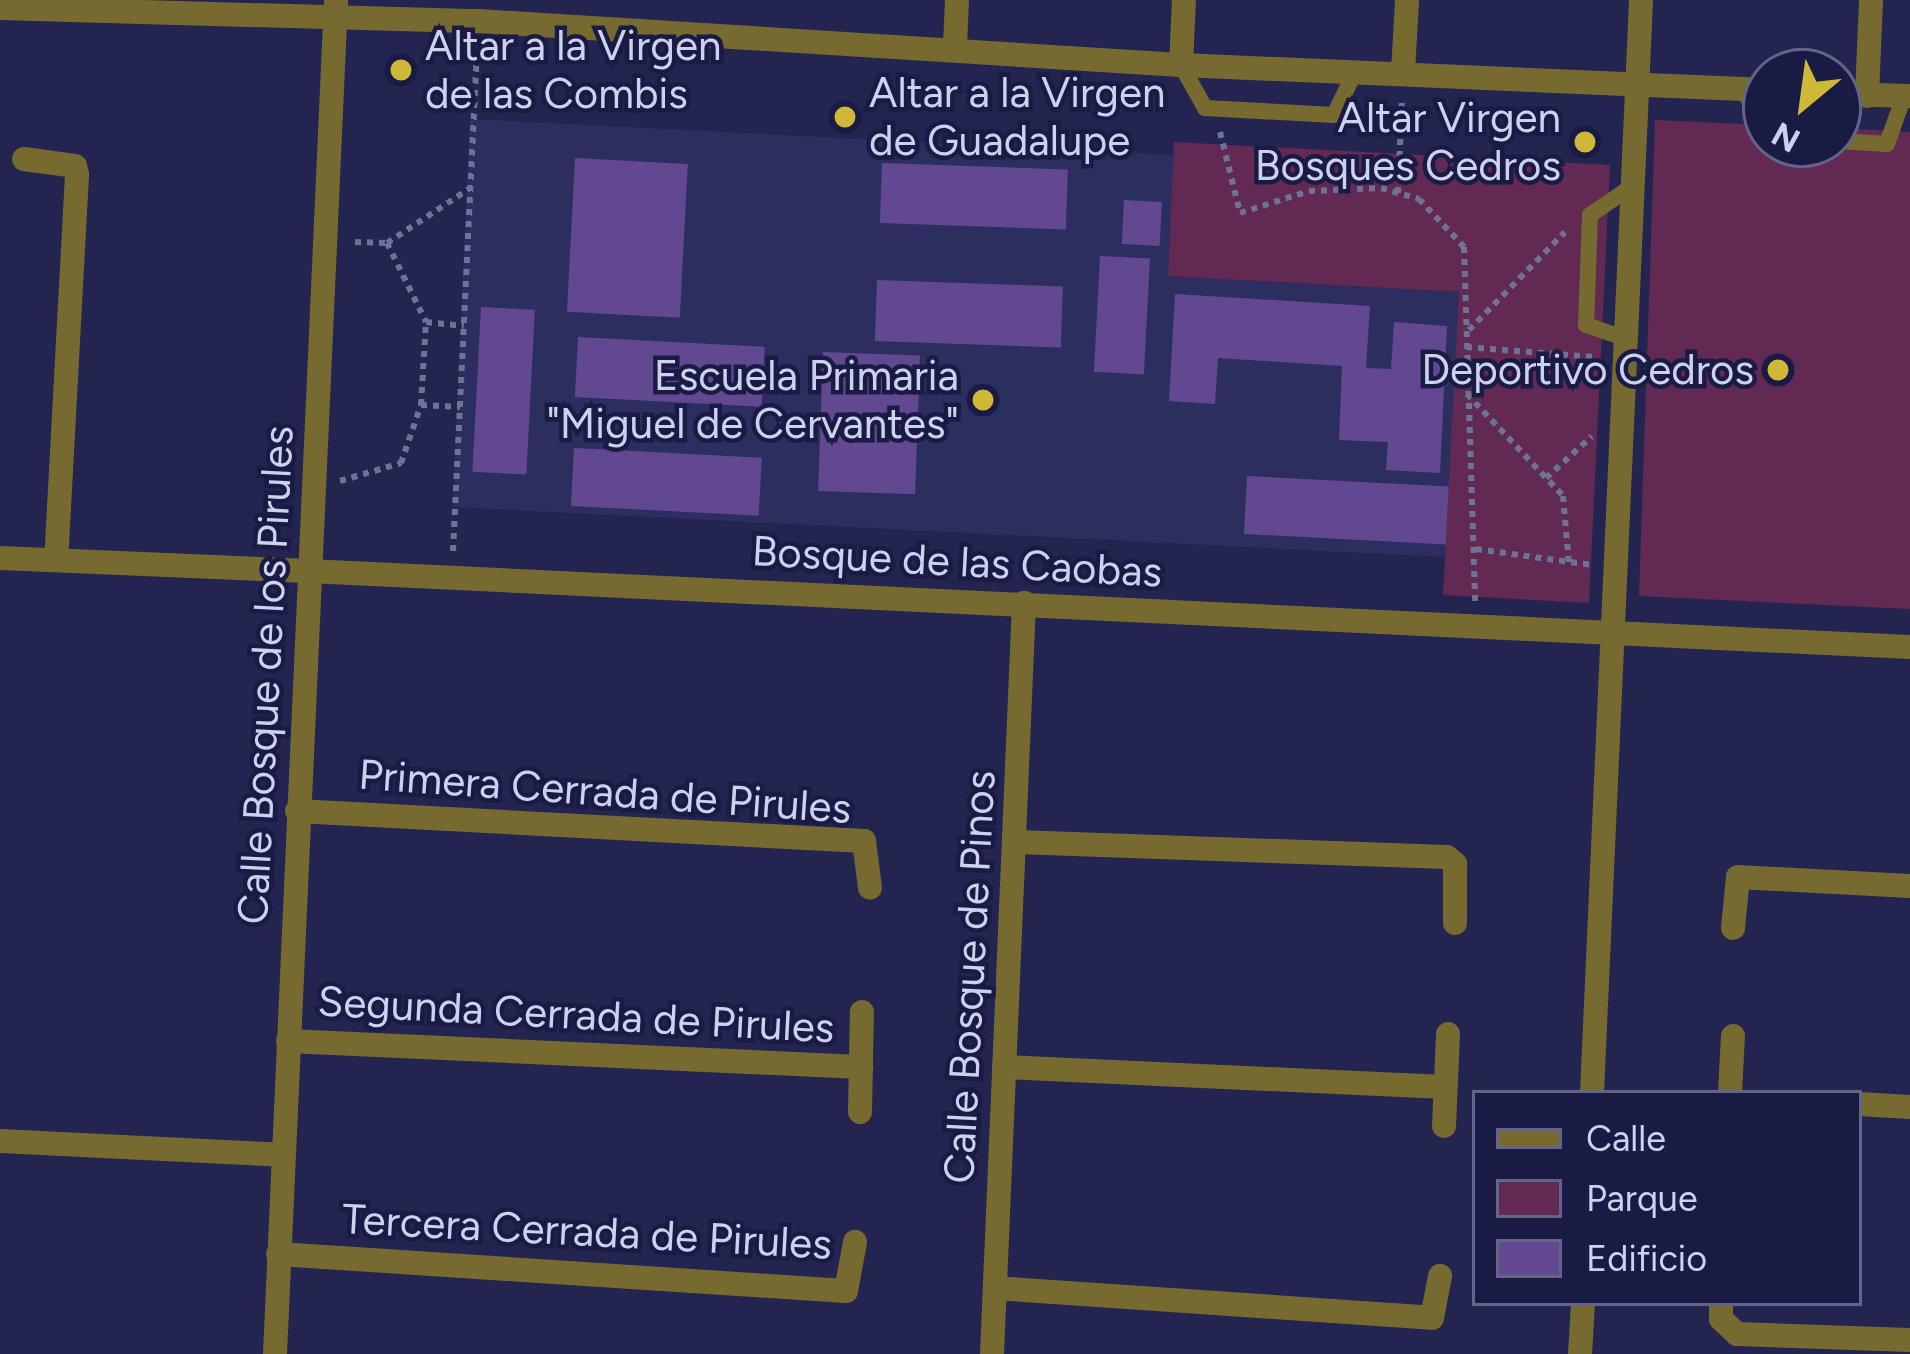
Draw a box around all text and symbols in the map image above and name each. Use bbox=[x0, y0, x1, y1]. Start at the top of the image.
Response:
place label: Altar a la Virgen de las Combis bbox=[425, 21, 721, 120]
north arrow bbox=[1742, 48, 1862, 168]
marker: Altar a la Virgen de las Combis bbox=[388, 57, 414, 83]
place label: Altar a la Virgen de Guadalupe bbox=[869, 68, 1165, 166]
place label: Altar Virgen Bosques Cedros bbox=[1255, 93, 1561, 192]
marker: Altar a la Virgen de Guadalupe bbox=[832, 104, 858, 130]
text: N bbox=[1765, 114, 1806, 161]
marker: Altar Virgen Bosques Cedros bbox=[1572, 129, 1598, 155]
place label: Deportivo Cedros bbox=[1421, 345, 1754, 395]
place label: Escuela Primaria "Miguel de Cervantes" bbox=[546, 351, 959, 449]
marker: Deportivo Cedros bbox=[1765, 357, 1791, 383]
marker: Escuela Primaria "Miguel de Cervantes" bbox=[970, 387, 996, 413]
street label: Calle Bosque de los Pirules bbox=[228, 425, 304, 925]
street label: Bosque de las Caobas bbox=[751, 526, 1163, 598]
street label: Primera Cerrada de Pirules bbox=[357, 750, 853, 834]
street label: Calle Bosque de Pinos bbox=[934, 769, 1006, 1185]
street label: Segunda Cerrada de Pirules bbox=[316, 976, 836, 1054]
legend bbox=[1472, 1090, 1862, 1306]
text: Calle bbox=[1586, 1117, 1666, 1160]
text: Parque bbox=[1586, 1177, 1698, 1220]
street label: Tercera Cerrada de Pirules bbox=[341, 1194, 833, 1270]
text: Edificio bbox=[1586, 1237, 1707, 1280]

